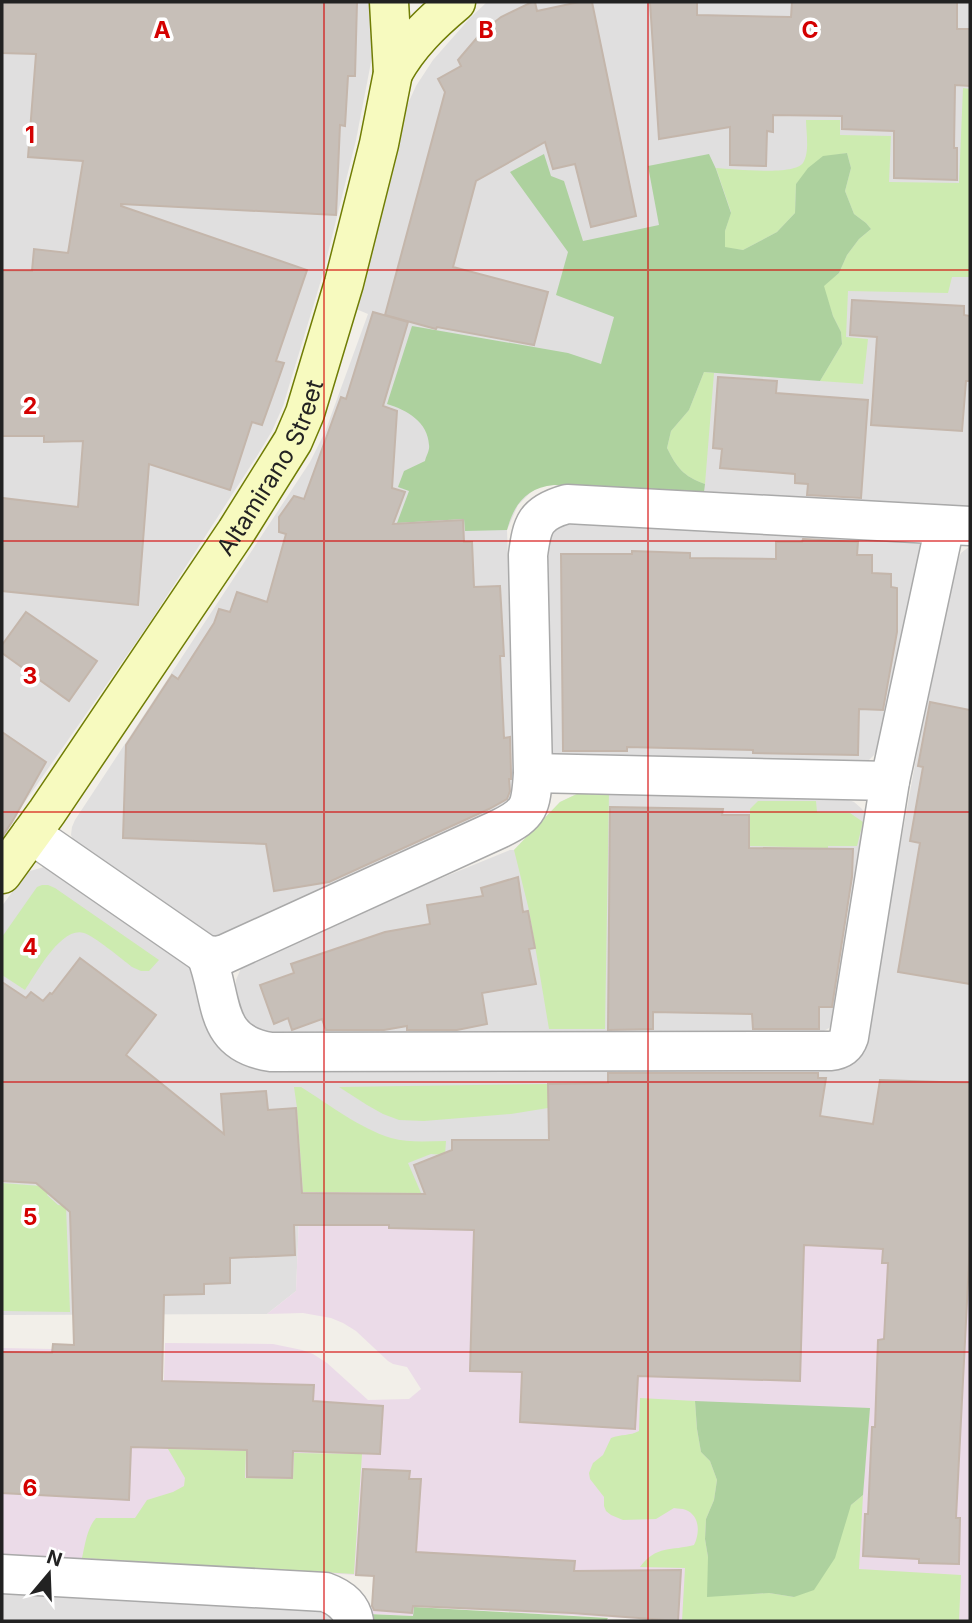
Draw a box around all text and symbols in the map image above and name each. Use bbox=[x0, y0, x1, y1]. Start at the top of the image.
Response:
text: A bbox=[153, 16, 171, 44]
text: B bbox=[478, 16, 494, 44]
text: C bbox=[801, 16, 819, 44]
text: 1 bbox=[25, 121, 35, 149]
street label: Altamirano Street bbox=[210, 376, 329, 561]
text: 2 bbox=[23, 392, 37, 420]
text: 3 bbox=[23, 662, 37, 690]
text: 4 bbox=[22, 933, 38, 961]
text: 5 bbox=[23, 1203, 37, 1231]
text: 6 bbox=[23, 1474, 37, 1502]
north arrow bbox=[14, 1539, 84, 1609]
text: N bbox=[44, 1545, 65, 1572]

